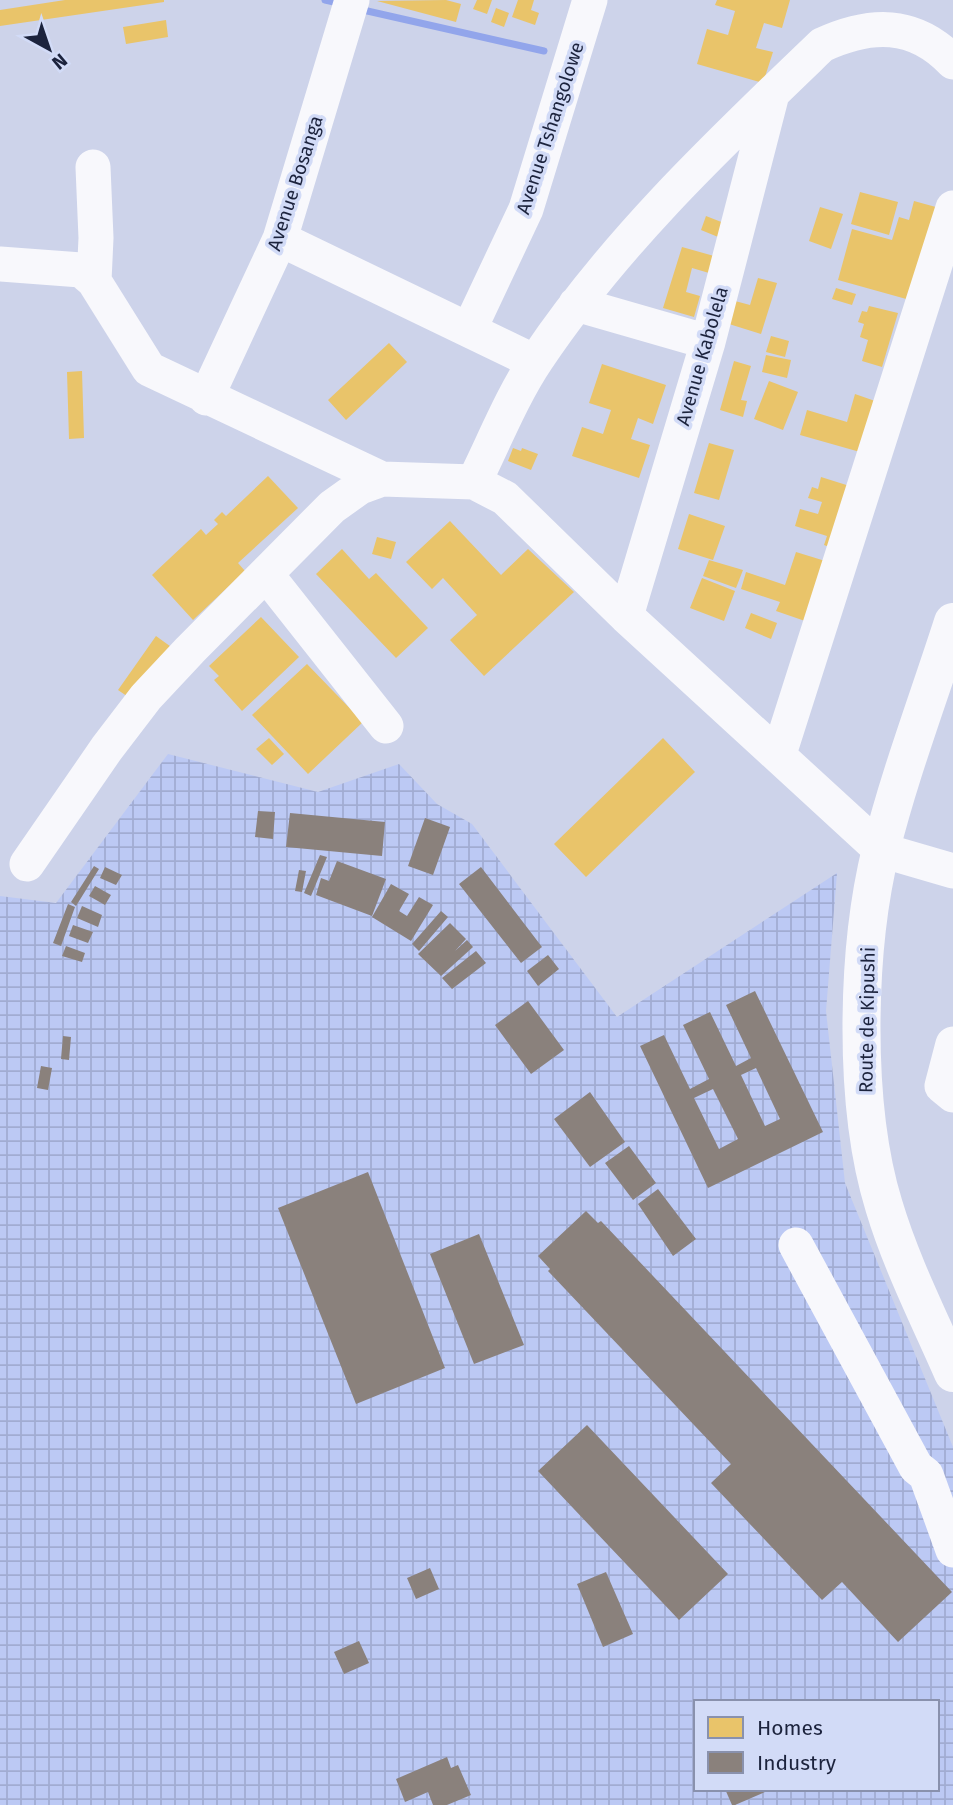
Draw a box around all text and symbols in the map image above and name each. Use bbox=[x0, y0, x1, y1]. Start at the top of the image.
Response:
north arrow bbox=[14, 14, 84, 84]
street label: Avenue Tshangolowe bbox=[511, 39, 589, 217]
text: N bbox=[47, 49, 72, 75]
street label: Avenue Bosanga bbox=[262, 113, 328, 253]
street label: Avenue Kabolela bbox=[671, 284, 733, 428]
street label: Route de Kipushi bbox=[854, 947, 880, 1093]
legend bbox=[694, 1700, 939, 1791]
text: Homes bbox=[757, 1715, 823, 1741]
text: Industry bbox=[757, 1750, 837, 1776]

